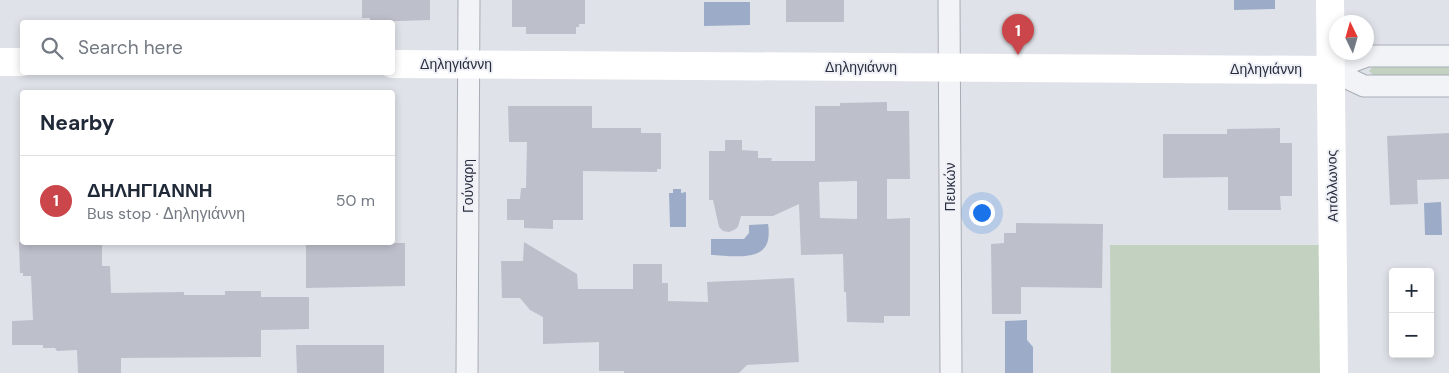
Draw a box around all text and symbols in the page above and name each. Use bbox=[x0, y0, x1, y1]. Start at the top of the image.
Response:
pin: 1 bbox=[1002, 14, 1034, 55]
north arrow bbox=[1329, 15, 1374, 60]
search box bbox=[20, 20, 395, 75]
icon: search bbox=[38, 34, 66, 62]
text: Search here bbox=[78, 35, 183, 60]
street label: Δηληγιάννη bbox=[420, 55, 492, 73]
street label: Δηληγιάννη bbox=[825, 58, 897, 76]
street label: Δηληγιάννη bbox=[1230, 60, 1302, 78]
text: Nearby bbox=[40, 109, 114, 137]
street label: Απόλλωνος bbox=[1322, 150, 1342, 222]
street label: Γούναρη bbox=[459, 159, 477, 213]
street label: Πευκών bbox=[941, 163, 959, 211]
text: ΔΗΛΗΓΙΑΝΝΗ bbox=[87, 178, 212, 203]
text: 1 bbox=[53, 190, 59, 211]
text: 50 m bbox=[336, 190, 375, 211]
your location bbox=[969, 200, 995, 226]
text: Bus stop · Δηληγιάννη bbox=[87, 203, 245, 224]
map controls bbox=[1389, 268, 1434, 358]
button: + bbox=[1389, 268, 1434, 313]
button: − bbox=[1389, 313, 1434, 358]

